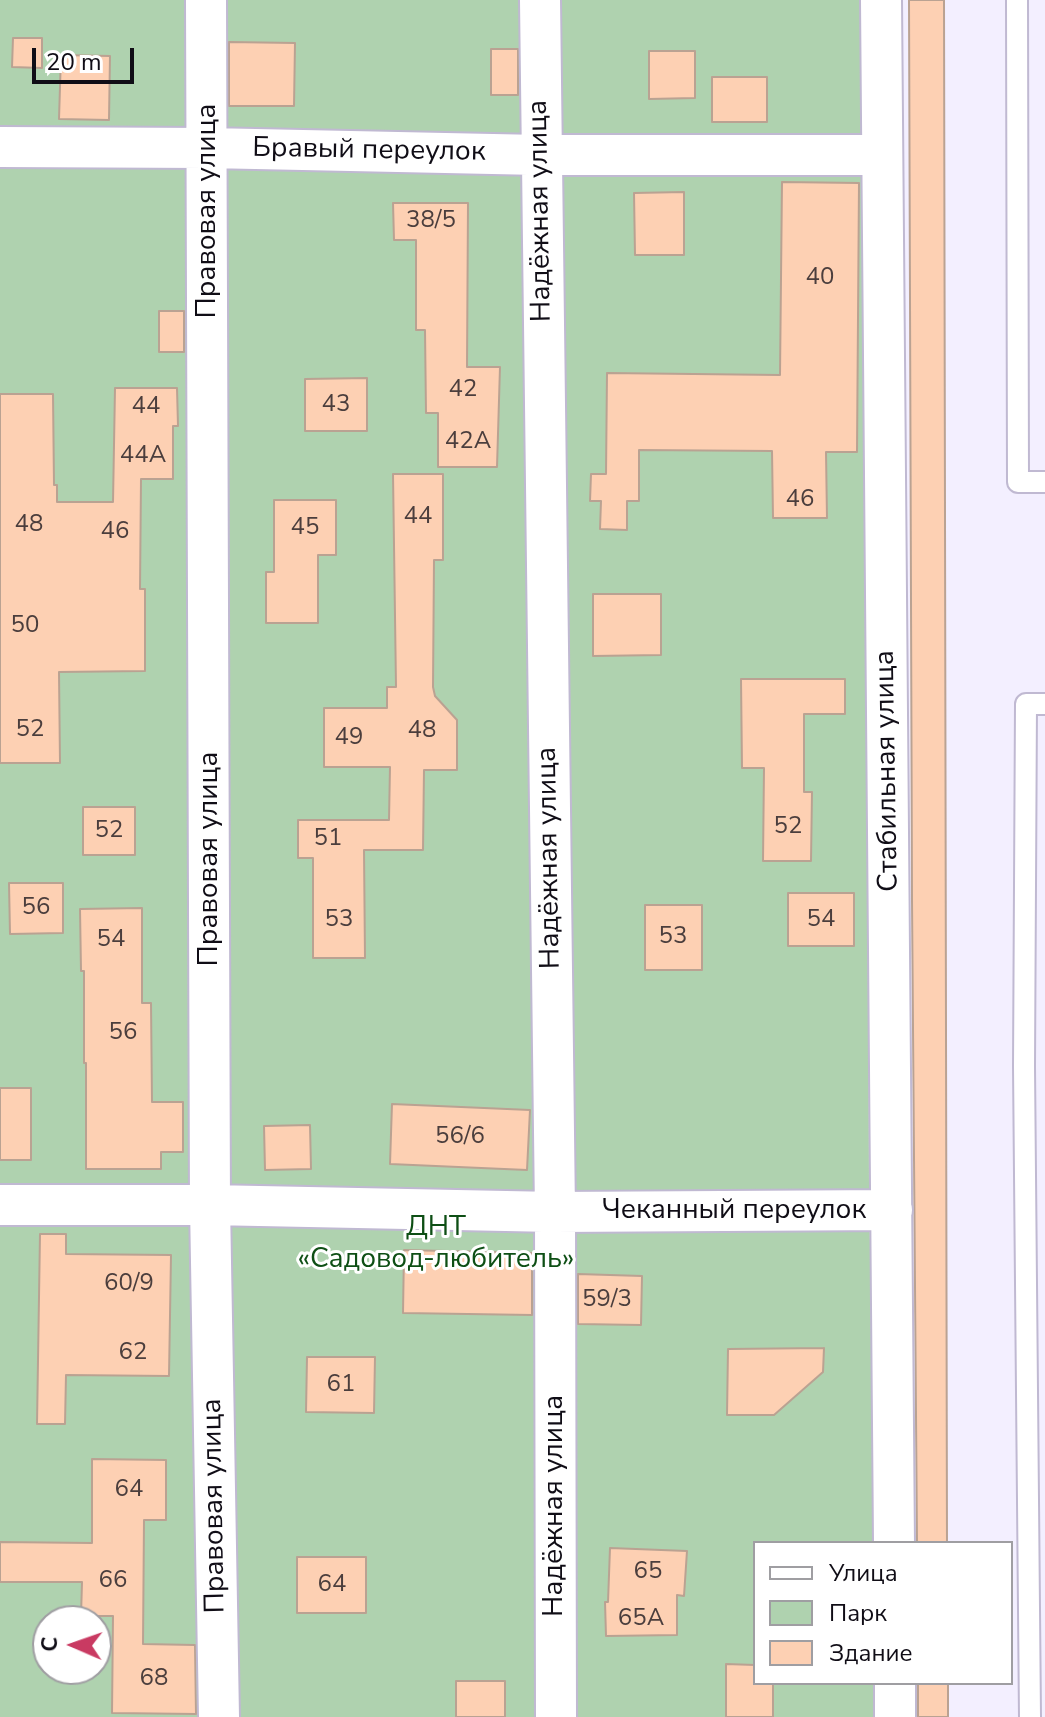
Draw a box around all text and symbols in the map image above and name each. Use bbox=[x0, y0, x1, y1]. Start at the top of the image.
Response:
scale bar bbox=[36, 32, 138, 82]
text: 20 m bbox=[46, 46, 102, 78]
street label: Надёжная улица bbox=[522, 100, 560, 322]
street label: Правовая улица bbox=[191, 104, 225, 318]
street label: Бравый переулок bbox=[252, 132, 486, 170]
house number: 38/5 bbox=[406, 207, 456, 235]
house number: 40 bbox=[806, 264, 834, 292]
house number: 42 bbox=[449, 376, 477, 404]
house number: 43 bbox=[322, 391, 350, 419]
house number: 44 bbox=[132, 393, 160, 421]
house number: 42А bbox=[445, 428, 491, 456]
house number: 44А bbox=[120, 442, 166, 470]
house number: 46 bbox=[786, 486, 814, 514]
house number: 44 bbox=[404, 503, 432, 531]
house number: 48 bbox=[15, 511, 43, 539]
house number: 45 bbox=[291, 514, 319, 542]
house number: 46 bbox=[101, 518, 129, 546]
house number: 50 bbox=[11, 612, 39, 640]
street label: Стабильная улица bbox=[869, 650, 907, 892]
house number: 52 bbox=[16, 716, 44, 744]
house number: 48 bbox=[408, 717, 436, 745]
house number: 49 bbox=[335, 724, 363, 752]
street label: Надёжная улица bbox=[531, 747, 569, 969]
street label: Правовая улица bbox=[193, 752, 227, 966]
house number: 52 bbox=[774, 813, 802, 841]
house number: 52 bbox=[95, 817, 123, 845]
house number: 51 bbox=[314, 825, 342, 853]
house number: 56 bbox=[22, 894, 50, 922]
house number: 53 bbox=[325, 906, 353, 934]
house number: 54 bbox=[807, 906, 835, 934]
house number: 53 bbox=[659, 923, 687, 951]
house number: 54 bbox=[97, 926, 125, 954]
house number: 56 bbox=[109, 1019, 137, 1047]
house number: 56/6 bbox=[435, 1123, 485, 1151]
street label: Чеканный переулок bbox=[602, 1194, 866, 1228]
park label: ДНТ «Садовод-любитель» bbox=[298, 1211, 574, 1277]
house number: 60/9 bbox=[104, 1270, 154, 1298]
house number: 59/3 bbox=[582, 1286, 632, 1314]
house number: 62 bbox=[119, 1339, 147, 1367]
house number: 61 bbox=[327, 1371, 355, 1399]
street label: Надёжная улица bbox=[538, 1395, 572, 1617]
street label: Правовая улица bbox=[196, 1398, 234, 1614]
house number: 64 bbox=[115, 1476, 143, 1504]
legend bbox=[753, 1541, 1013, 1685]
text: Улица bbox=[829, 1557, 898, 1589]
house number: 65 bbox=[634, 1558, 662, 1586]
house number: 66 bbox=[99, 1567, 127, 1595]
house number: 64 bbox=[318, 1571, 346, 1599]
text: Парк bbox=[829, 1597, 887, 1629]
north arrow bbox=[32, 1605, 112, 1685]
house number: 65А bbox=[618, 1605, 664, 1633]
text: С bbox=[35, 1636, 65, 1652]
text: Здание bbox=[829, 1637, 913, 1669]
house number: 68 bbox=[140, 1665, 168, 1693]

